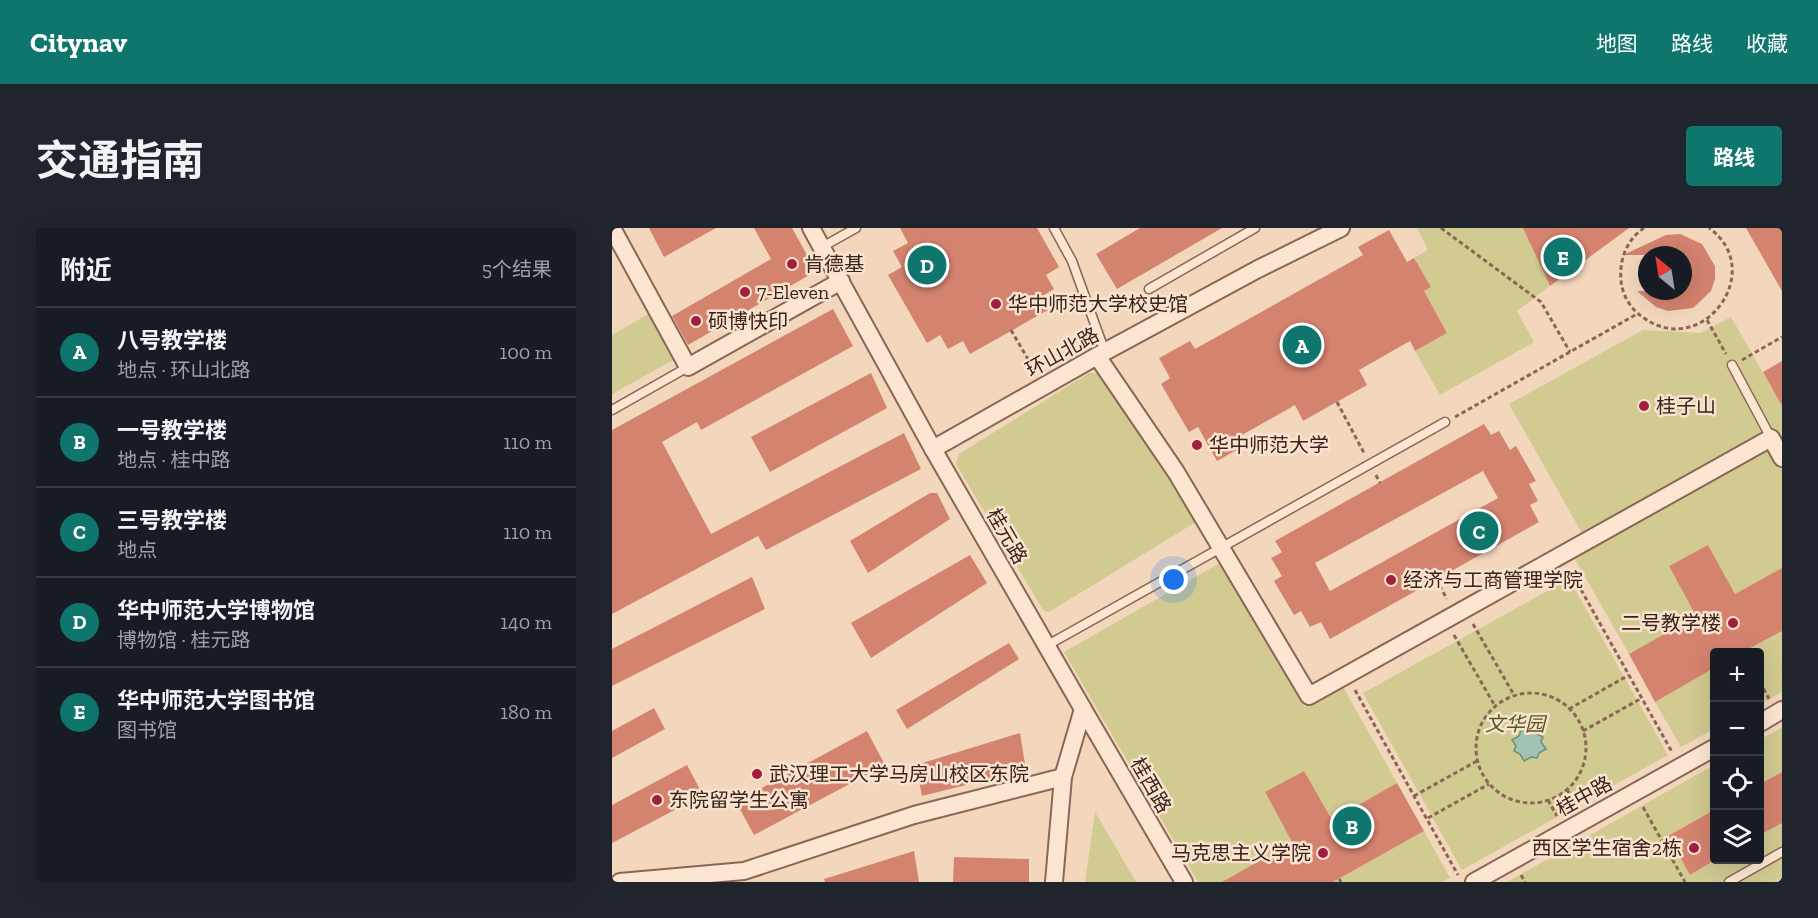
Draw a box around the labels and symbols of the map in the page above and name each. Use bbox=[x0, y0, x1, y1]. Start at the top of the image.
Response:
pin: E bbox=[1544, 234, 1582, 279]
pin: D bbox=[908, 243, 946, 288]
north arrow bbox=[1638, 246, 1692, 300]
place label: 肯德基 bbox=[804, 252, 864, 276]
marker: 肯德基 bbox=[785, 257, 799, 271]
place label: 7-Eleven bbox=[757, 280, 830, 304]
marker: 7-Eleven bbox=[738, 285, 752, 299]
place label: 华中师范大学校史馆 bbox=[1008, 292, 1188, 316]
marker: 华中师范大学校史馆 bbox=[989, 297, 1003, 311]
place label: 硕博快印 bbox=[708, 309, 788, 333]
marker: 硕博快印 bbox=[689, 314, 703, 328]
street label: 环山北路 bbox=[1021, 322, 1103, 382]
pin: A bbox=[1282, 322, 1322, 368]
place label: 桂子山 bbox=[1656, 394, 1716, 418]
marker: 桂子山 bbox=[1637, 399, 1651, 413]
place label: 华中师范大学 bbox=[1209, 433, 1329, 457]
marker: 华中师范大学 bbox=[1190, 438, 1204, 452]
street label: 桂元路 bbox=[982, 504, 1032, 568]
pin: C bbox=[1460, 508, 1498, 554]
your location bbox=[1159, 565, 1188, 594]
place label: 经济与工商管理学院 bbox=[1403, 568, 1583, 592]
marker: 经济与工商管理学院 bbox=[1384, 573, 1398, 587]
place label: 二号教学楼 bbox=[1621, 611, 1721, 635]
marker: 二号教学楼 bbox=[1726, 616, 1740, 630]
park label: 文华园 bbox=[1485, 712, 1548, 736]
street label: 桂西路 bbox=[1126, 753, 1176, 817]
place label: 武汉理工大学马房山校区东院 bbox=[769, 762, 1029, 786]
marker: 武汉理工大学马房山校区东院 bbox=[750, 767, 764, 781]
street label: 桂中路 bbox=[1552, 771, 1616, 821]
place label: 东院留学生公寓 bbox=[669, 788, 809, 812]
marker: 东院留学生公寓 bbox=[650, 793, 664, 807]
pin: B bbox=[1332, 804, 1372, 848]
place label: 西区学生宿舍2栋 bbox=[1532, 836, 1682, 860]
place label: 马克思主义学院 bbox=[1171, 841, 1311, 865]
marker: 西区学生宿舍2栋 bbox=[1687, 841, 1701, 855]
marker: 马克思主义学院 bbox=[1316, 846, 1330, 860]

